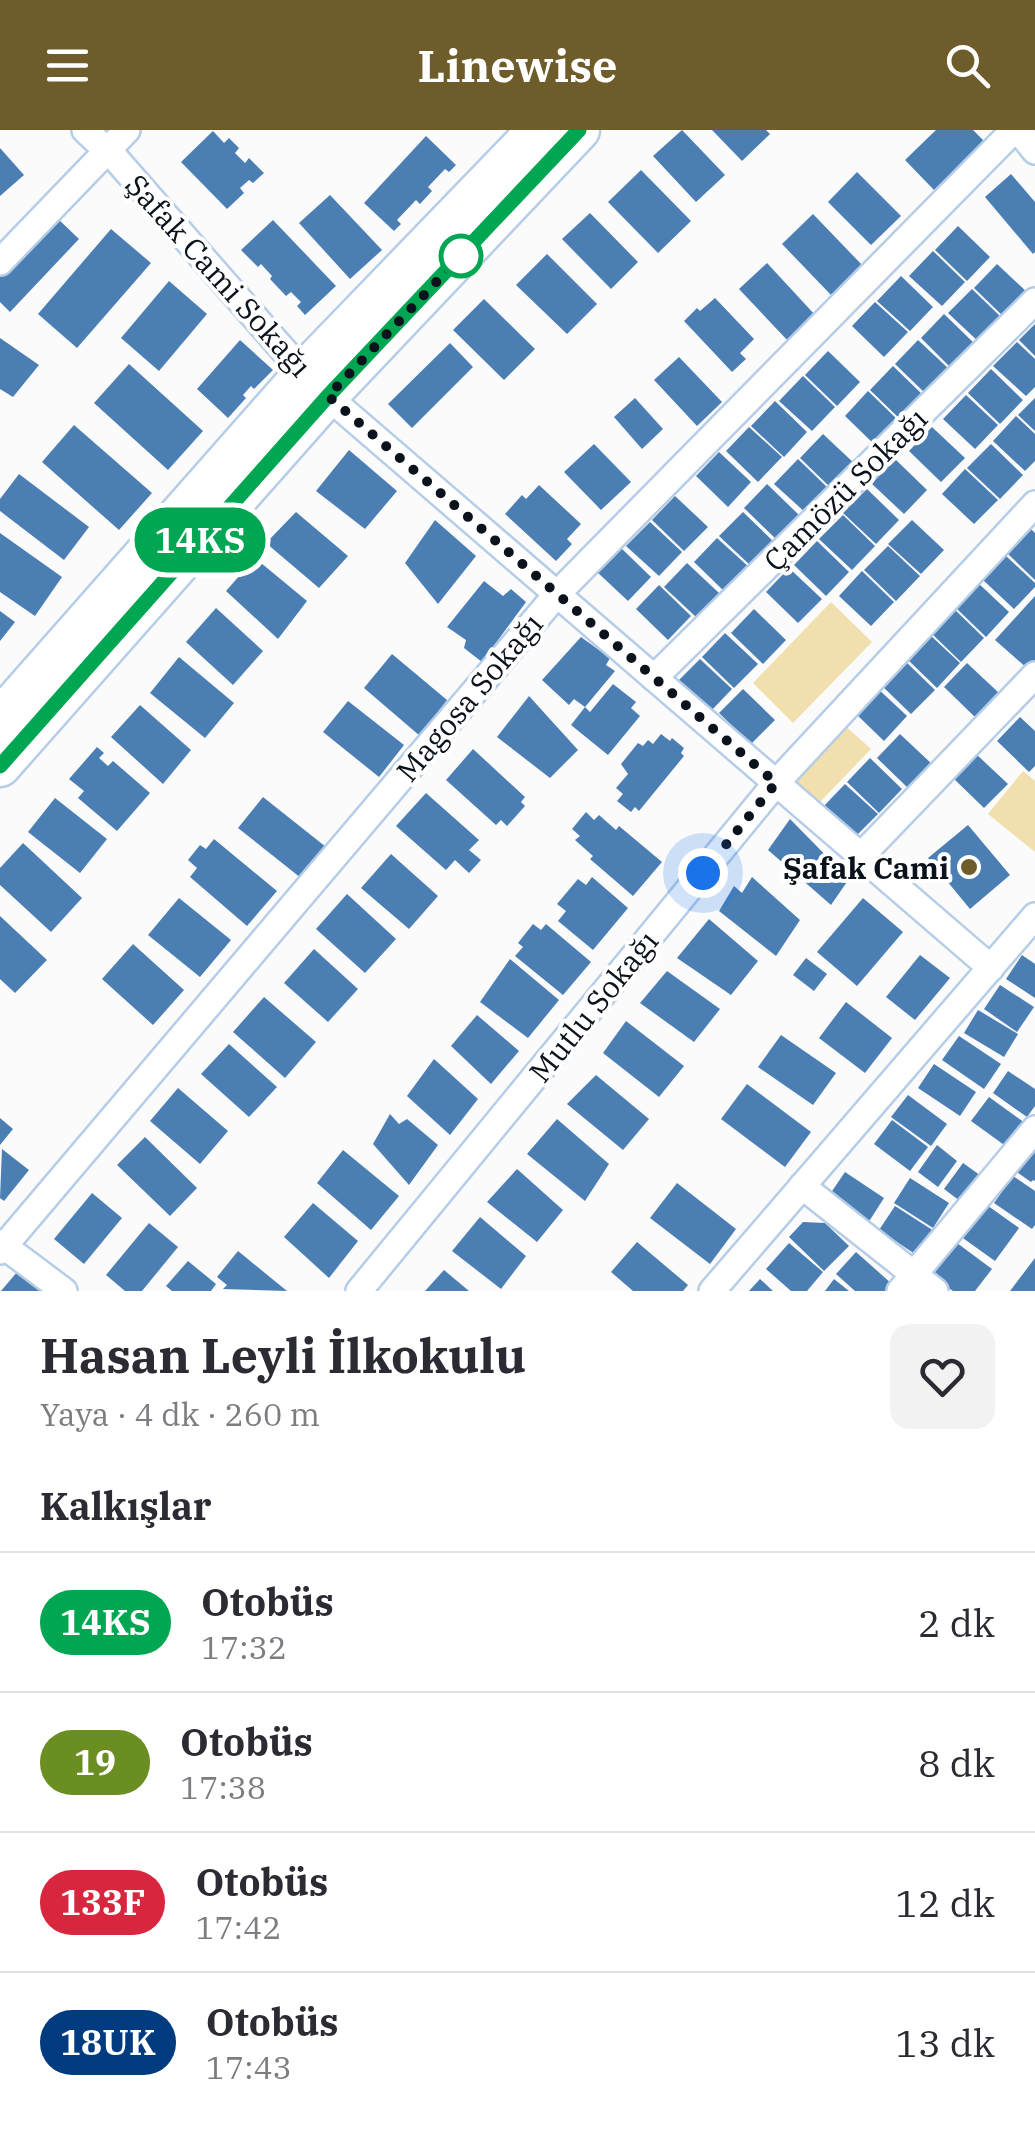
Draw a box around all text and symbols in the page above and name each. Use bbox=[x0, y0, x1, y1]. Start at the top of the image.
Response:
text: Linewise bbox=[418, 36, 617, 94]
icon: menu bbox=[40, 38, 95, 93]
icon: search bbox=[940, 38, 995, 93]
street label: Şafak Cami Sokağı bbox=[118, 165, 320, 385]
unlabelled marker bbox=[440, 235, 482, 277]
street label: Çamözü Sokağı bbox=[755, 399, 935, 579]
line badge: 14KS bbox=[130, 508, 270, 572]
text: 14KS bbox=[155, 517, 245, 563]
street label: Magosa Sokağı bbox=[387, 605, 551, 789]
your location bbox=[678, 848, 728, 898]
place label: Şafak Cami bbox=[783, 848, 949, 887]
marker: Şafak Cami bbox=[958, 856, 980, 878]
street label: Mutlu Sokağı bbox=[520, 922, 666, 1090]
text: Hasan Leyli İlkokulu bbox=[40, 1324, 526, 1386]
button: heart bbox=[890, 1324, 995, 1429]
text: Yaya · 4 dk · 260 m bbox=[40, 1393, 320, 1435]
text: Kalkışlar bbox=[40, 1481, 212, 1530]
text: Otobüs bbox=[201, 1577, 334, 1626]
text: 2 dk bbox=[918, 1598, 995, 1647]
text: 14KS bbox=[60, 1599, 151, 1645]
text: 17:32 bbox=[201, 1626, 287, 1668]
text: Otobüs bbox=[180, 1717, 313, 1766]
text: 8 dk bbox=[918, 1738, 995, 1787]
text: 19 bbox=[74, 1739, 116, 1785]
text: 17:38 bbox=[180, 1766, 266, 1808]
text: Otobüs bbox=[195, 1857, 328, 1906]
text: 12 dk bbox=[895, 1878, 995, 1927]
text: 133F bbox=[60, 1879, 145, 1925]
text: 17:42 bbox=[195, 1906, 281, 1948]
text: Otobüs bbox=[206, 1997, 339, 2046]
text: 13 dk bbox=[895, 2018, 995, 2067]
text: 18UK bbox=[60, 2019, 156, 2065]
text: 17:43 bbox=[206, 2046, 292, 2088]

